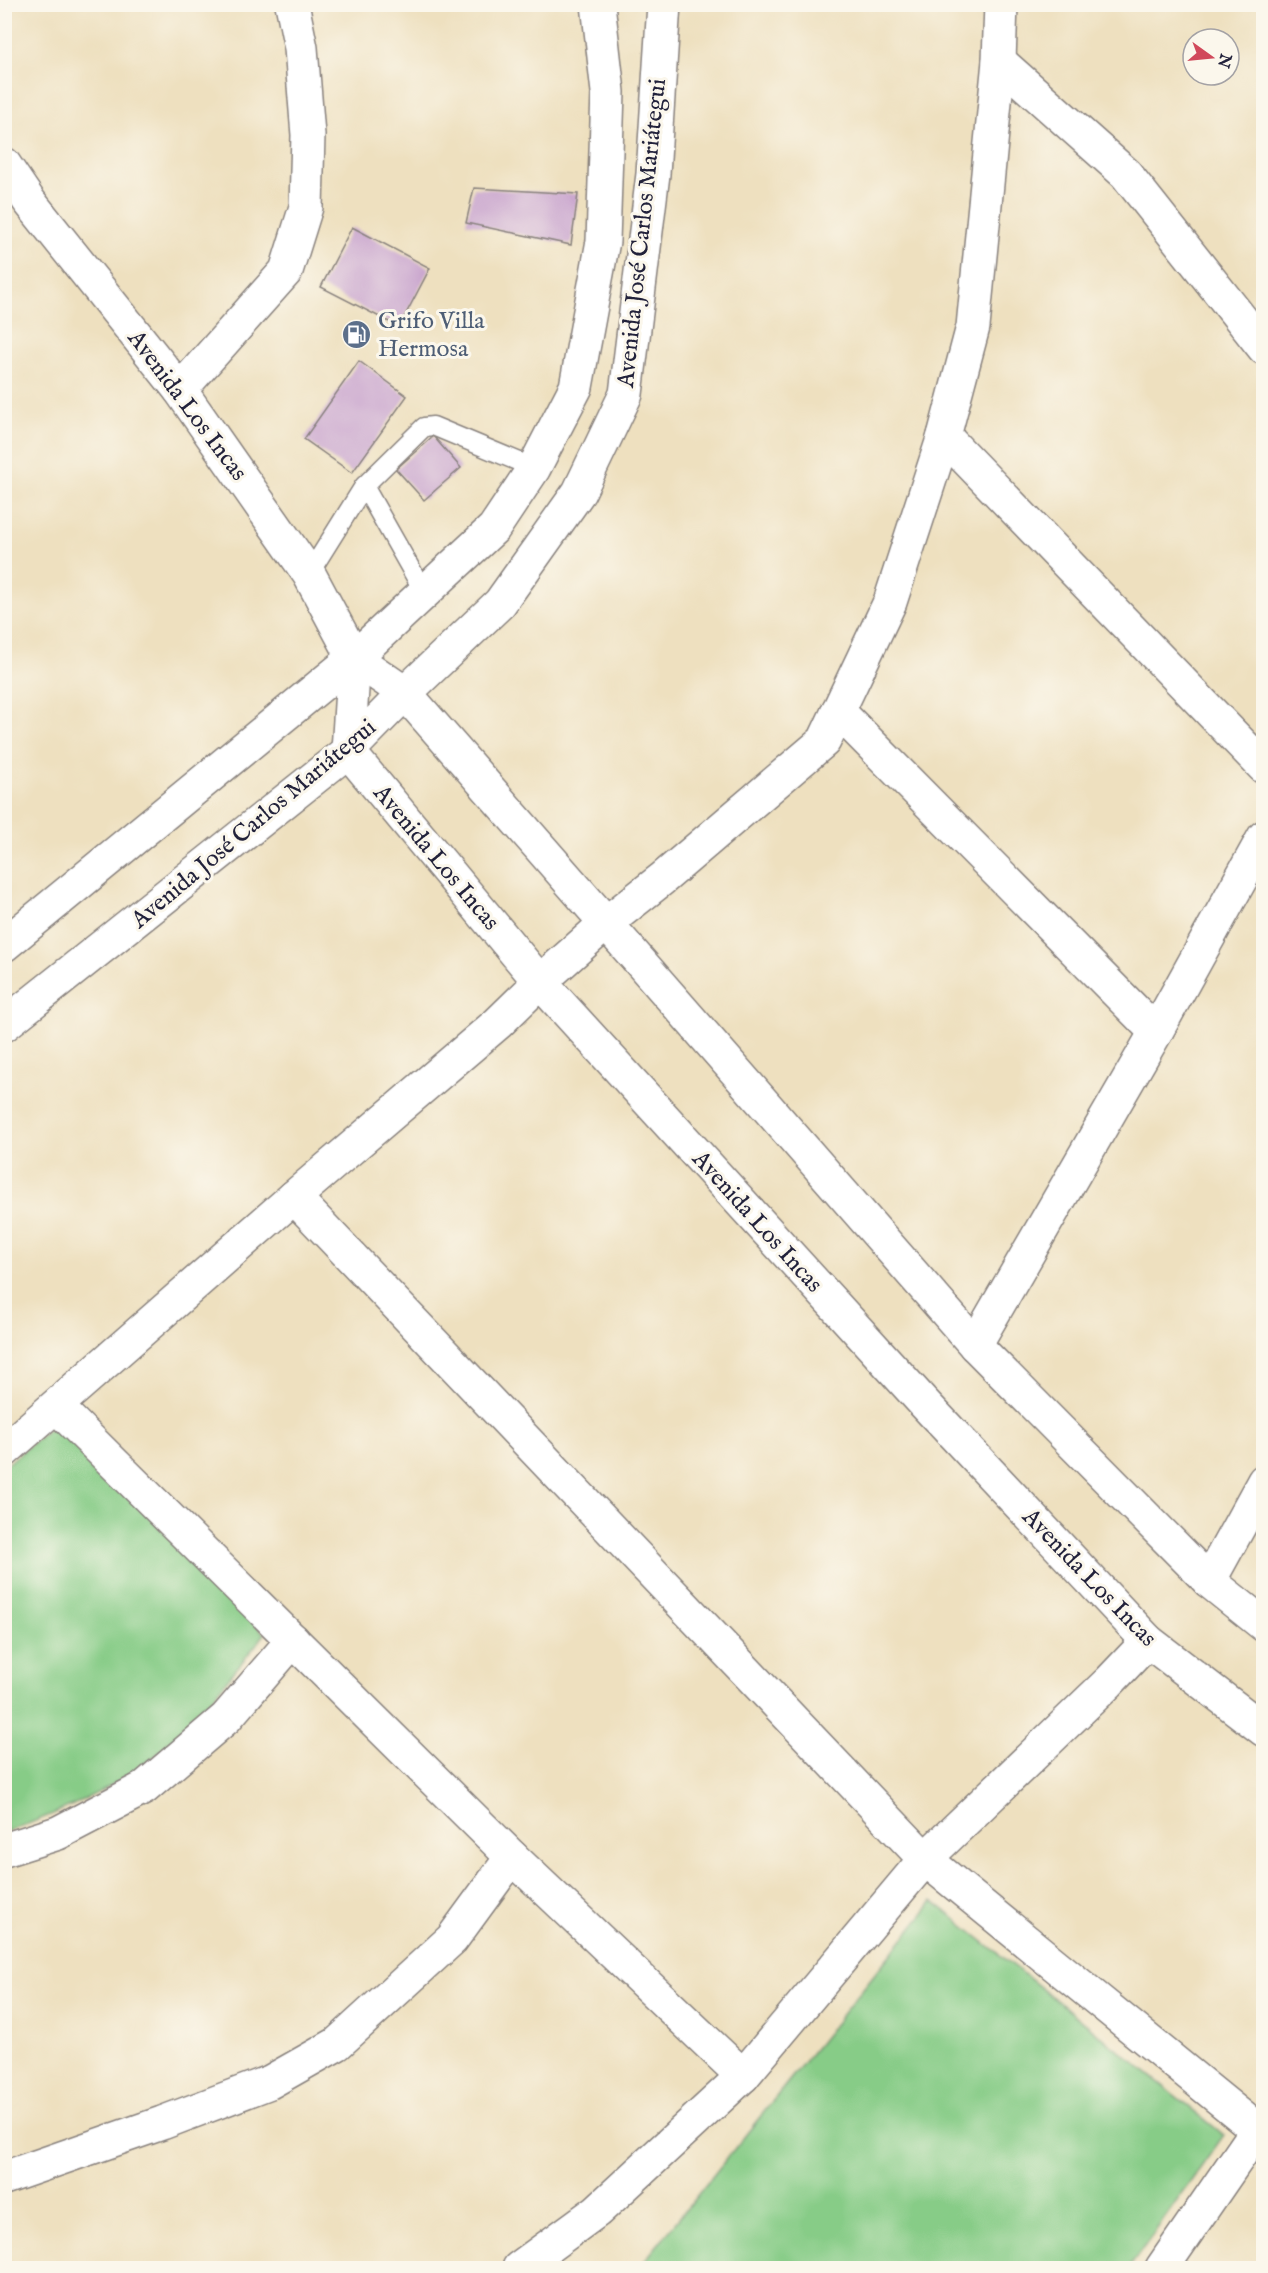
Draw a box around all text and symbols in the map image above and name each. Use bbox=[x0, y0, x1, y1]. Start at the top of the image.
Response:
north arrow bbox=[1181, 27, 1241, 87]
text: N bbox=[1212, 50, 1235, 70]
street label: Avenida José Carlos Mariátegui bbox=[611, 77, 674, 390]
place label: Grifo Villa Hermosa bbox=[378, 306, 485, 365]
fuel station icon: Grifo Villa Hermosa bbox=[341, 318, 373, 350]
street label: Avenida Los Incas bbox=[119, 324, 254, 487]
street label: Avenida José Carlos Mariátegui bbox=[124, 712, 383, 936]
street label: Avenida Los Incas bbox=[365, 778, 506, 937]
street label: Avenida Los Incas bbox=[684, 1144, 829, 1300]
street label: Avenida Los Incas bbox=[1014, 1501, 1163, 1654]

